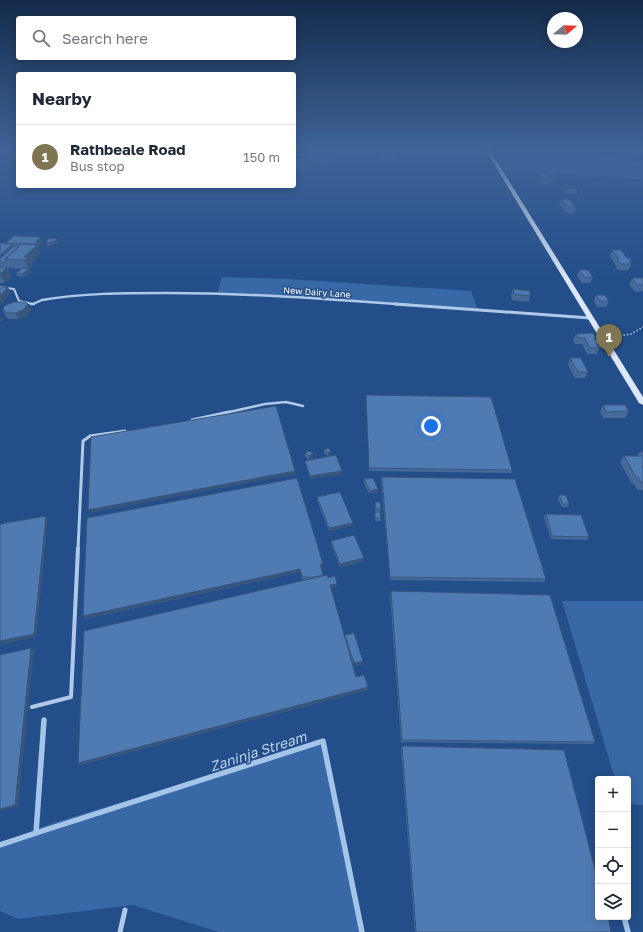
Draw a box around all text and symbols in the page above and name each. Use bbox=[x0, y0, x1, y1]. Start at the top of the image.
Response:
north arrow bbox=[547, 12, 583, 48]
search box bbox=[16, 16, 296, 60]
icon: search bbox=[30, 27, 52, 49]
text: Search here bbox=[62, 29, 148, 47]
text: Nearby bbox=[32, 88, 92, 109]
text: Rathbeale Road bbox=[70, 140, 185, 158]
text: 1 bbox=[42, 149, 48, 165]
text: 150 m bbox=[243, 149, 280, 165]
text: Bus stop bbox=[70, 158, 125, 174]
street label: New Dairy Lane bbox=[283, 284, 351, 300]
pin: 1 bbox=[596, 324, 622, 357]
your location bbox=[421, 416, 441, 436]
water label: Zaninja Stream bbox=[208, 727, 309, 775]
map controls bbox=[595, 776, 631, 920]
button: + bbox=[595, 776, 631, 812]
button: − bbox=[595, 812, 631, 848]
button: locate bbox=[595, 848, 631, 884]
button: layers bbox=[595, 884, 631, 920]

